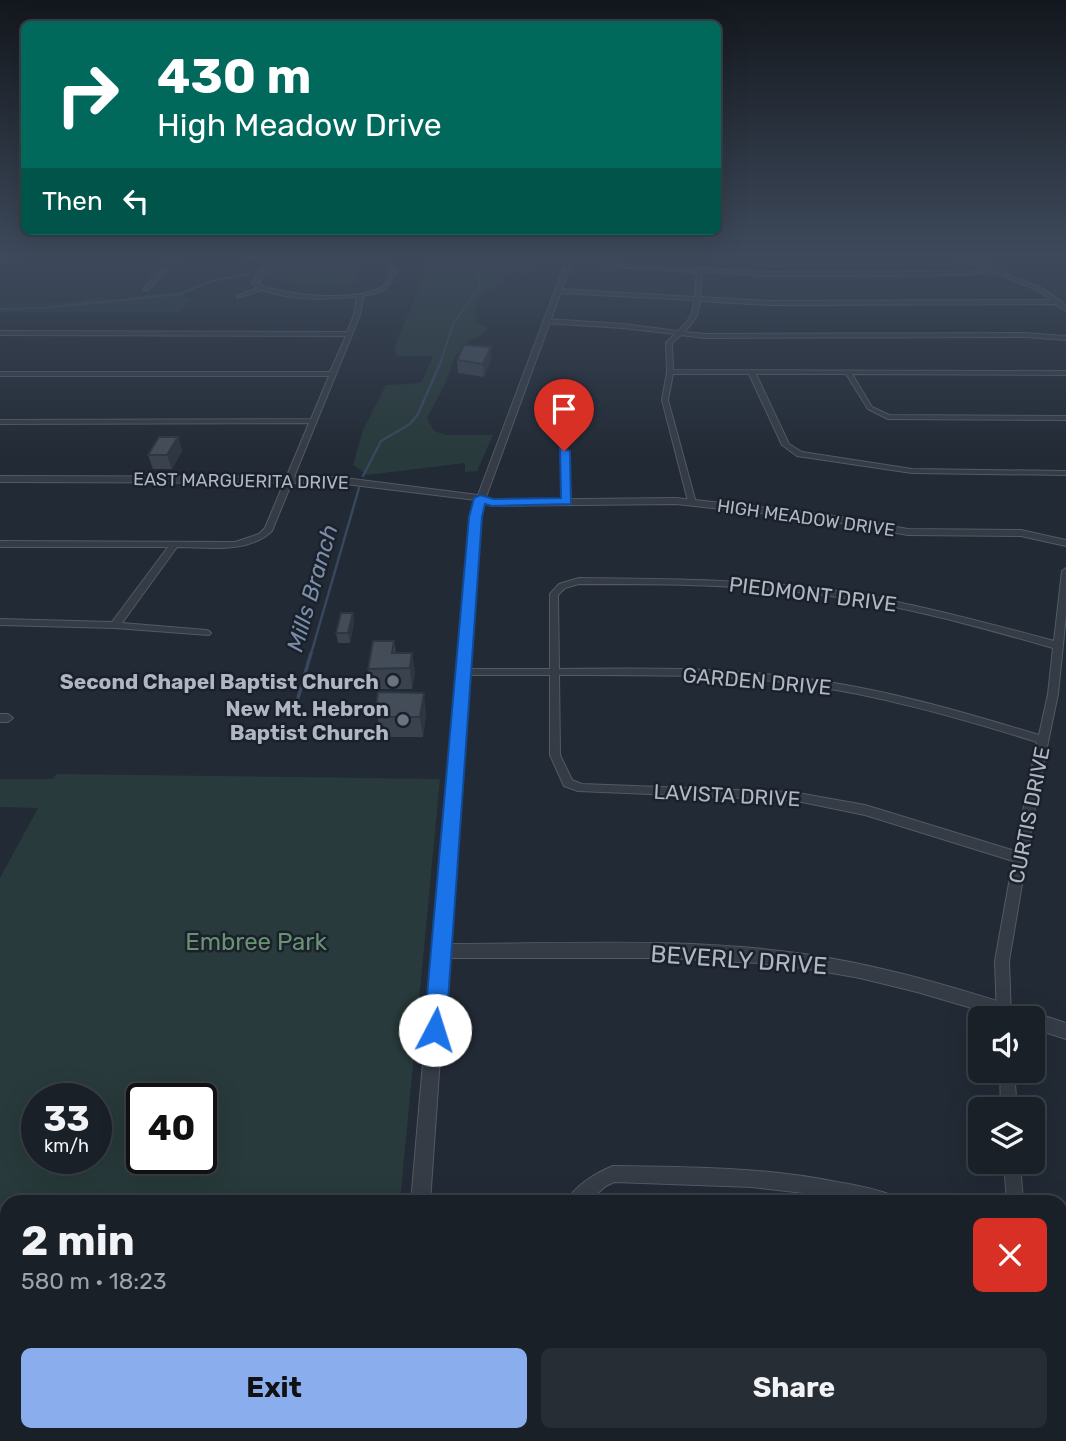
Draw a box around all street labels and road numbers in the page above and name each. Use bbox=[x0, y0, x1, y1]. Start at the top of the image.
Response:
street label: EAST MARGUERITA DRIVE bbox=[133, 468, 349, 494]
street label: HIGH MEADOW DRIVE bbox=[716, 495, 896, 541]
street label: PIEDMONT DRIVE bbox=[728, 571, 898, 617]
street label: GARDEN DRIVE bbox=[682, 662, 832, 700]
street label: CURTIS DRIVE bbox=[1003, 744, 1055, 886]
street label: LAVISTA DRIVE bbox=[653, 779, 801, 811]
street label: BEVERLY DRIVE bbox=[650, 940, 828, 980]

